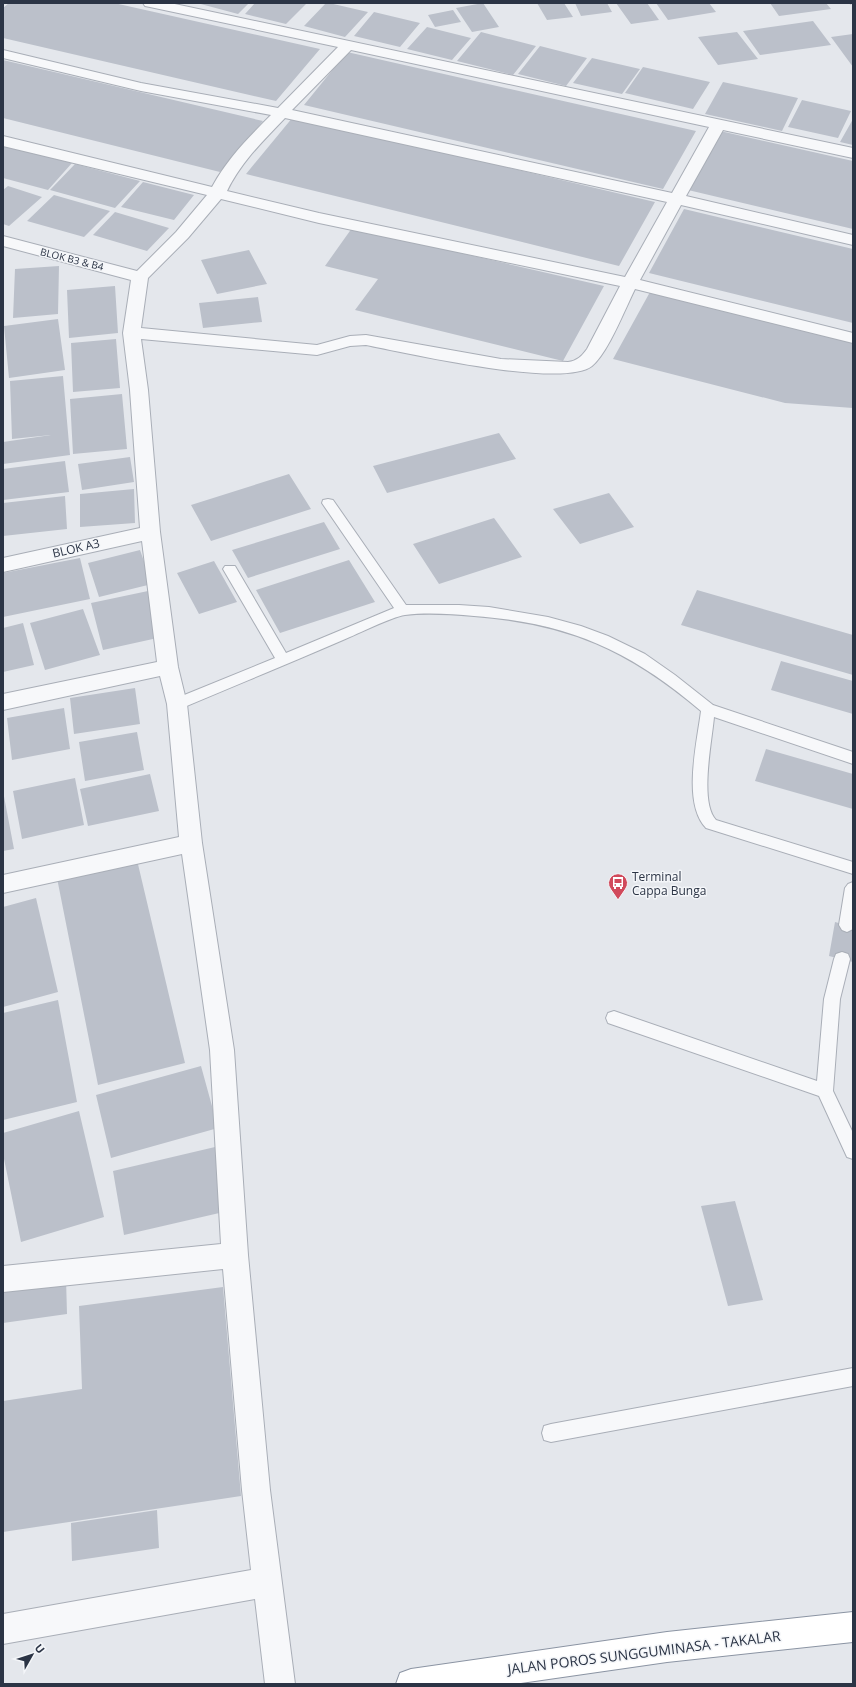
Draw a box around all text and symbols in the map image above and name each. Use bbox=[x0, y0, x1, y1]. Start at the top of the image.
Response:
street label: BLOK B3 & B4 bbox=[39, 244, 106, 274]
street label: BLOK A3 bbox=[51, 534, 102, 562]
place label: Terminal Cappa Bunga bbox=[632, 868, 706, 899]
bus stop icon: Terminal Cappa Bunga bbox=[607, 872, 629, 900]
street label: JALAN POROS SUNGGUMINASA - TAKALAR bbox=[504, 1626, 782, 1678]
north arrow bbox=[12, 1635, 52, 1675]
text: U bbox=[32, 1640, 49, 1656]

